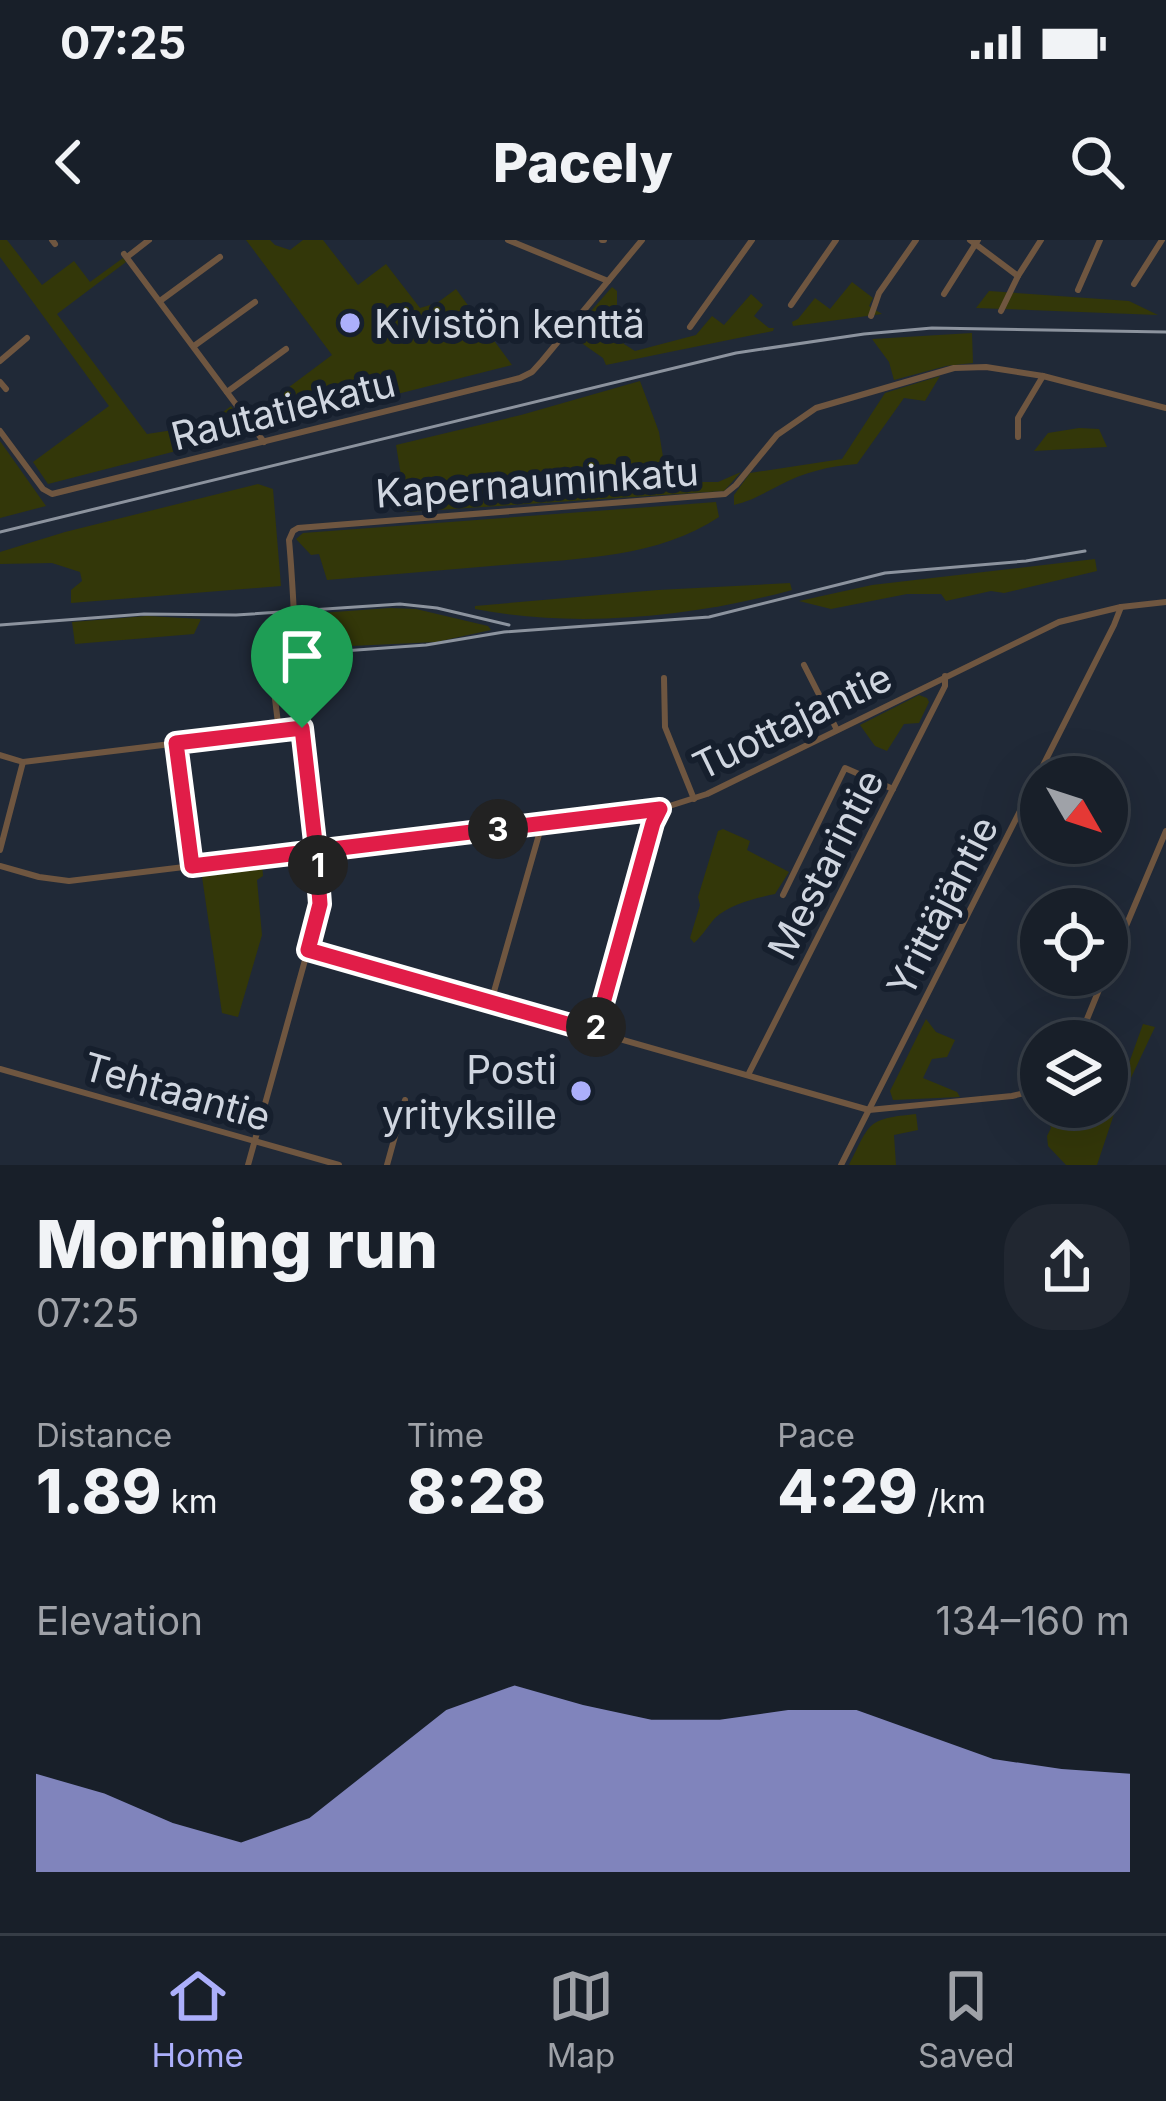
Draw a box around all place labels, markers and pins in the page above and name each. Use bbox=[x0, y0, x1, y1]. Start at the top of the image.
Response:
place label: Kivistön kenttä bbox=[374, 300, 645, 347]
marker: Kivistön kenttä bbox=[337, 310, 363, 336]
pin bbox=[251, 605, 353, 728]
pin: 3 bbox=[468, 799, 528, 859]
pin: 1 bbox=[288, 835, 348, 895]
pin: 2 bbox=[566, 997, 626, 1057]
place label: Posti yrityksille bbox=[382, 1046, 557, 1138]
marker: Posti yrityksille bbox=[568, 1078, 594, 1104]

